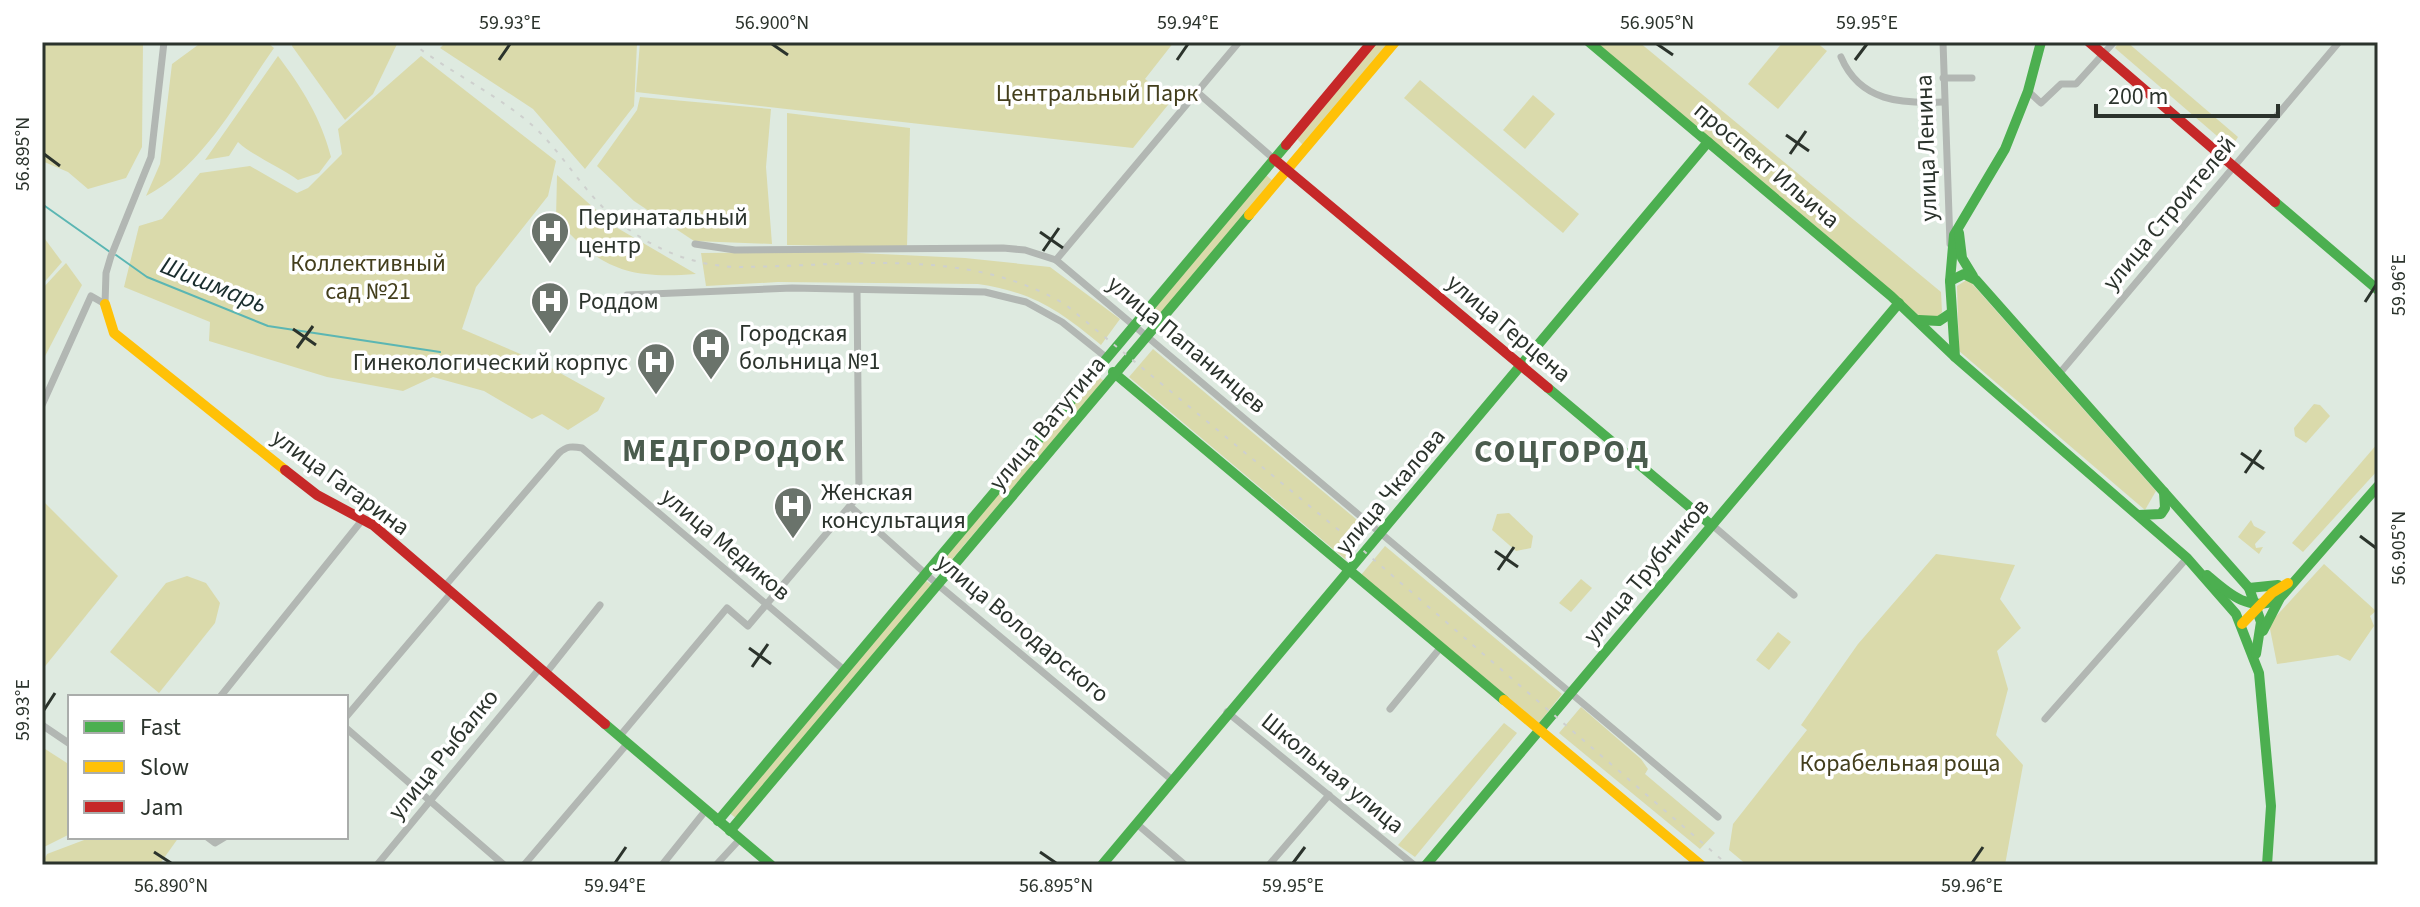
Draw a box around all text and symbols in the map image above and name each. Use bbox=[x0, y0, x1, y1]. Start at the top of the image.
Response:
text: 59.93°E bbox=[479, 9, 541, 37]
text: 56.900°N bbox=[735, 9, 809, 37]
text: 59.94°E bbox=[1157, 9, 1219, 37]
text: 56.905°N bbox=[1620, 9, 1694, 37]
text: 59.95°E bbox=[1836, 9, 1898, 37]
scale bar bbox=[2096, 68, 2278, 118]
street label: улица Ленина bbox=[1906, 74, 1947, 222]
park label: Центральный Парк bbox=[996, 76, 1198, 111]
text: 200 m bbox=[2108, 79, 2168, 114]
street label: проспект Ильича bbox=[1686, 94, 1847, 237]
text: 56.895°N bbox=[9, 117, 37, 191]
street label: улица Строителей bbox=[2094, 128, 2245, 298]
place label: Перинатальный центр bbox=[578, 200, 748, 263]
hospital icon: Перинатальный центр bbox=[529, 210, 571, 265]
water label: Шишмарь bbox=[155, 246, 273, 323]
park label: Коллективный сад №21 bbox=[290, 246, 446, 309]
text: 59.96°E bbox=[2385, 254, 2413, 316]
street label: улица Герцена bbox=[1439, 266, 1579, 391]
street label: улица Папанинцев bbox=[1099, 267, 1274, 422]
hospital icon: Роддом bbox=[529, 280, 571, 335]
place label: Роддом bbox=[578, 284, 659, 319]
place label: Городская больница №1 bbox=[739, 316, 880, 379]
hospital icon: Городская больница №1 bbox=[690, 326, 732, 381]
hospital icon: Гинекологический корпус bbox=[635, 341, 677, 396]
place label: Гинекологический корпус bbox=[353, 345, 628, 380]
street label: улица Ватутина bbox=[981, 348, 1114, 498]
street label: улица Гагарина bbox=[264, 420, 417, 545]
street label: улица Чкалова bbox=[1327, 420, 1454, 562]
district label: МЕДГОРОДОК bbox=[622, 428, 846, 474]
district label: СОЦГОРОД bbox=[1474, 429, 1650, 475]
place label: Женская консультация bbox=[821, 475, 966, 538]
street label: улица Медиков bbox=[653, 480, 798, 609]
hospital icon: Женская консультация bbox=[772, 485, 814, 540]
street label: улица Трубников bbox=[1575, 491, 1718, 652]
text: 56.905°N bbox=[2385, 511, 2413, 585]
street label: улица Володарского bbox=[929, 546, 1117, 711]
text: 59.93°E bbox=[9, 679, 37, 741]
street label: улица Рыбалко bbox=[380, 681, 507, 827]
legend bbox=[68, 695, 348, 839]
street label: Школьная улица bbox=[1253, 705, 1412, 842]
text: Fast bbox=[140, 710, 181, 745]
park label: Корабельная роща bbox=[1800, 746, 2000, 781]
text: Slow bbox=[140, 750, 189, 785]
text: Jam bbox=[140, 790, 184, 825]
text: 56.890°N bbox=[134, 872, 208, 900]
text: 59.94°E bbox=[584, 872, 646, 900]
text: 56.895°N bbox=[1019, 872, 1093, 900]
text: 59.95°E bbox=[1262, 872, 1324, 900]
text: 59.96°E bbox=[1941, 872, 2003, 900]

